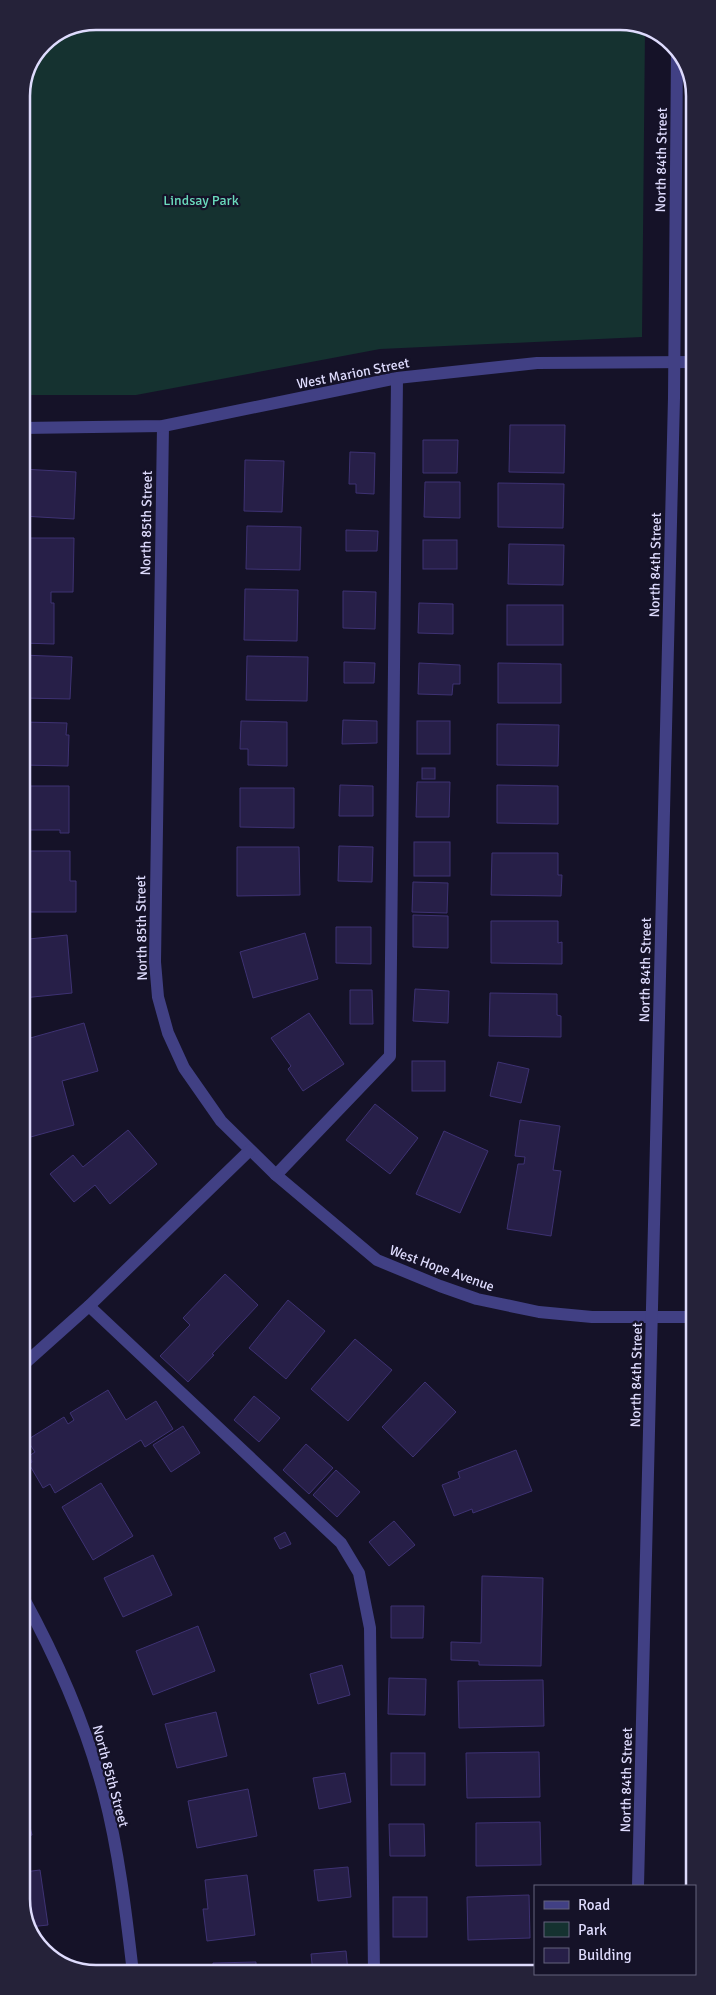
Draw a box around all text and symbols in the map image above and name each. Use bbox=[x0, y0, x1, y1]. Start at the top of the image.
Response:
street label: North 84th Street bbox=[652, 107, 671, 213]
park label: Lindsay Park bbox=[163, 192, 239, 209]
street label: West Marion Street bbox=[295, 354, 411, 393]
street label: North 85th Street bbox=[137, 470, 156, 576]
street label: North 84th Street bbox=[646, 512, 665, 618]
street label: North 85th Street bbox=[132, 875, 151, 981]
street label: North 84th Street bbox=[636, 917, 655, 1023]
street label: West Hope Avenue bbox=[387, 1242, 497, 1295]
street label: North 84th Street bbox=[627, 1322, 646, 1428]
street label: North 85th Street bbox=[89, 1723, 132, 1829]
street label: North 84th Street bbox=[617, 1727, 636, 1833]
legend bbox=[534, 1885, 696, 1975]
text: Road bbox=[578, 1896, 610, 1914]
text: Park bbox=[578, 1921, 607, 1939]
text: Building bbox=[578, 1946, 632, 1964]

